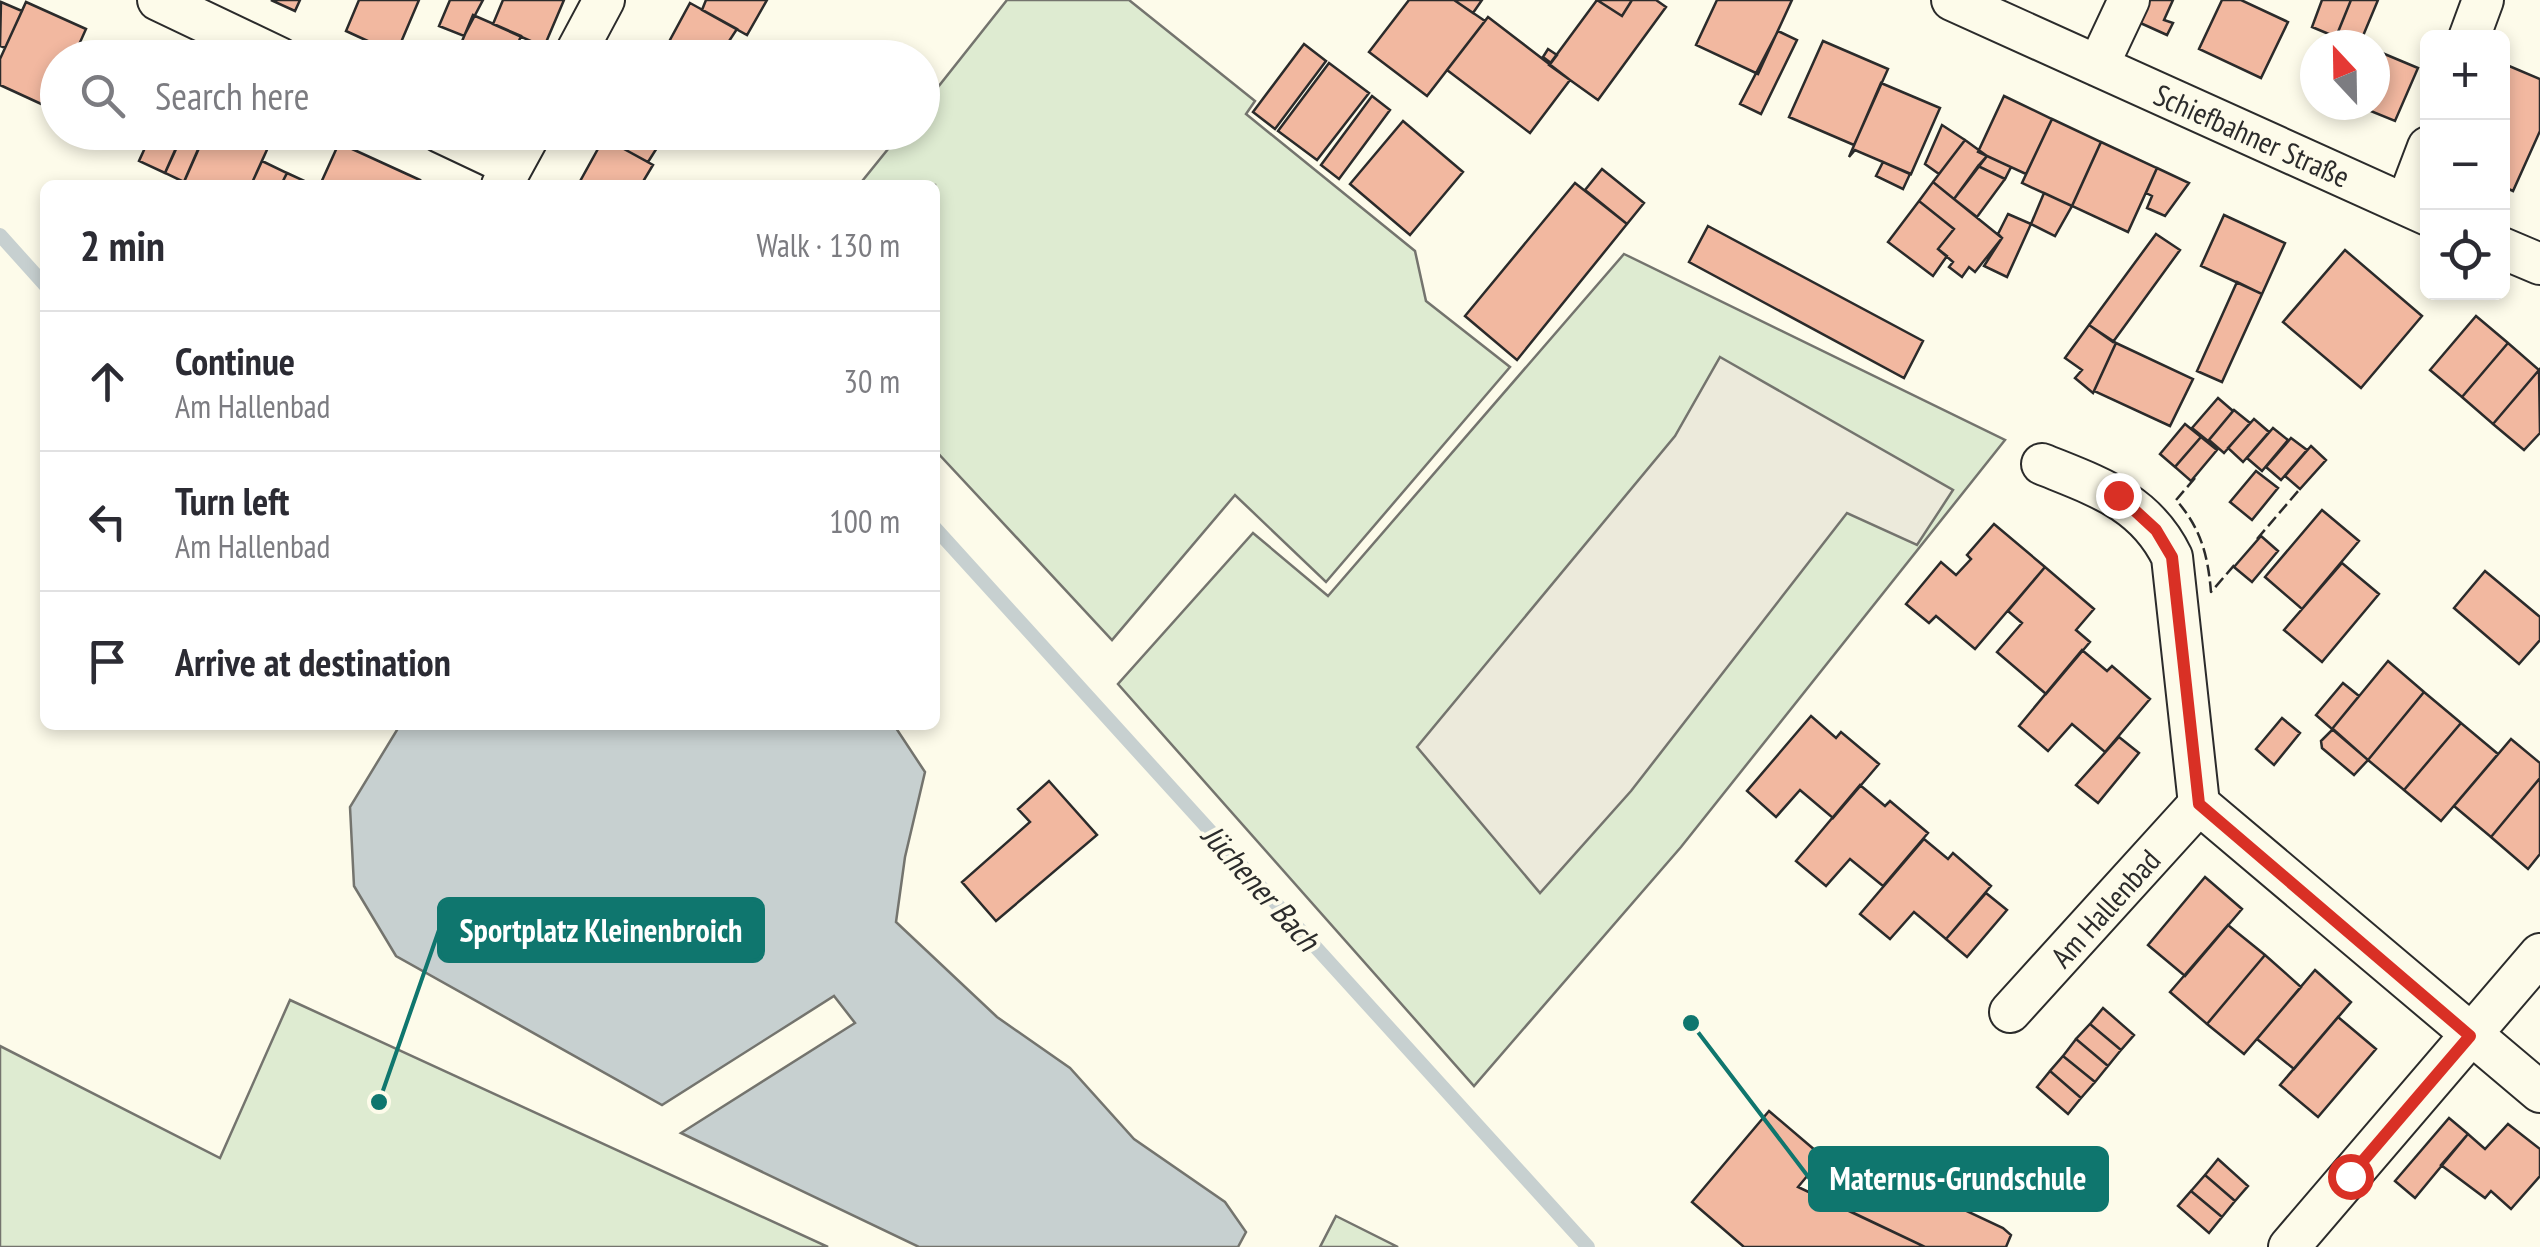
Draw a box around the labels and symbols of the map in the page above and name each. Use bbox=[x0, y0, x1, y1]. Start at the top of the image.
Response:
north arrow bbox=[2300, 30, 2390, 120]
street label: Schiefbahner Straße bbox=[2148, 74, 2356, 196]
route end bbox=[2096, 473, 2142, 519]
water label: Jüchener Bach bbox=[1192, 814, 1330, 961]
street label: Am Hallenbad bbox=[2042, 841, 2168, 975]
callout: Sportplatz Kleinenbroich bbox=[439, 899, 763, 961]
text: Sportplatz Kleinenbroich bbox=[460, 909, 742, 951]
callout: Maternus-Grundschule bbox=[1810, 1148, 2107, 1210]
route start bbox=[2328, 1154, 2374, 1200]
text: Maternus-Grundschule bbox=[1829, 1157, 2087, 1199]

